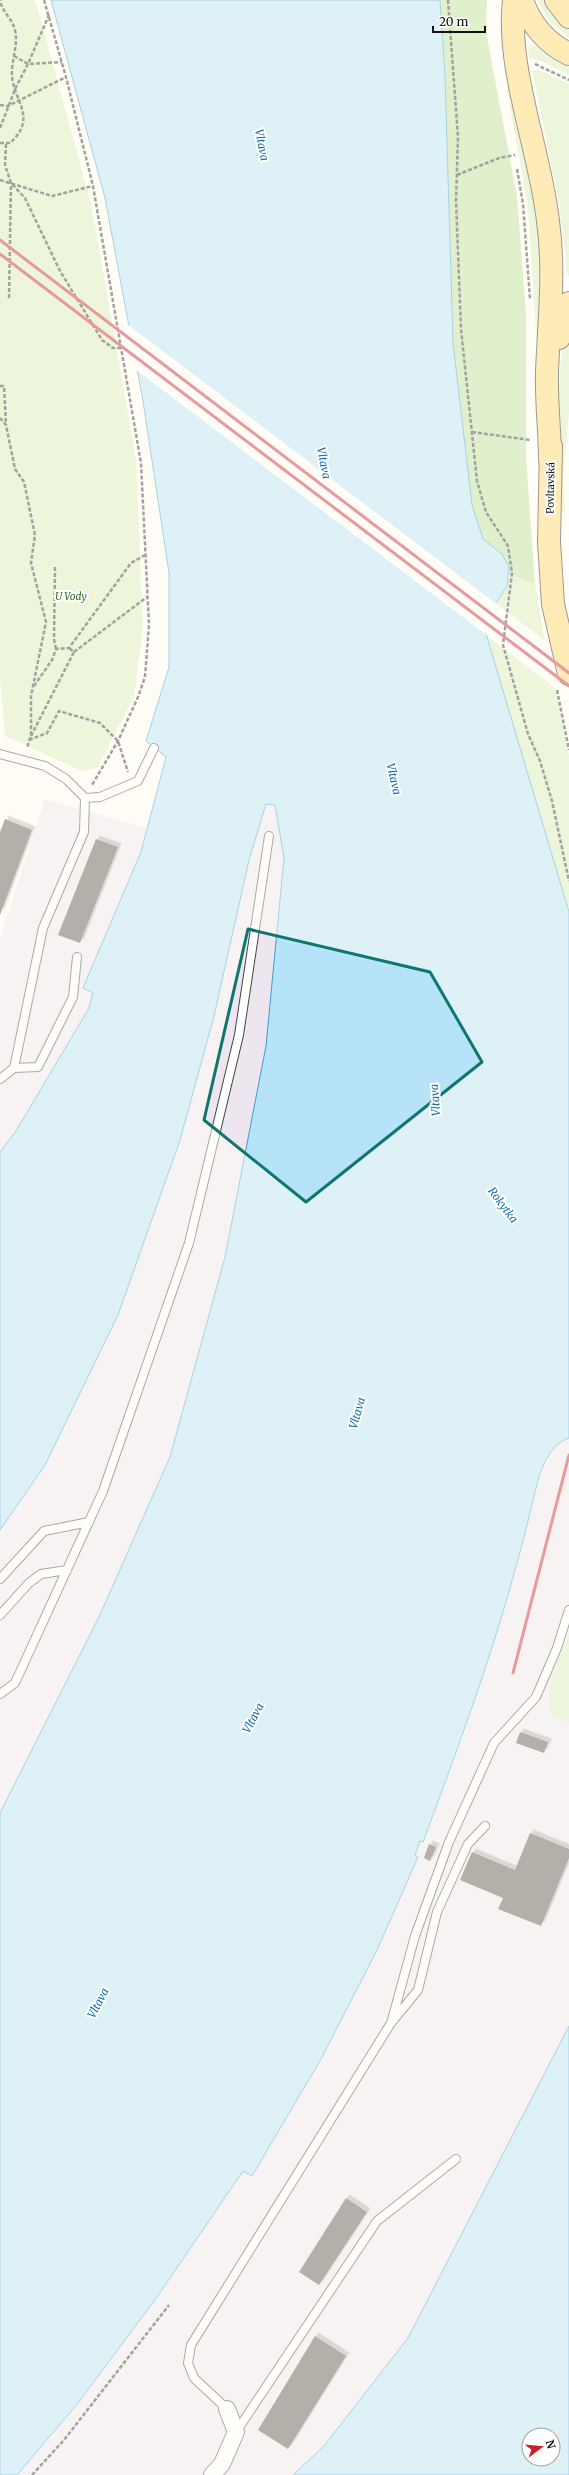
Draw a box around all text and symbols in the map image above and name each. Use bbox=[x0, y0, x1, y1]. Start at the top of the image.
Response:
scale bar bbox=[433, 8, 485, 34]
text: 20 m bbox=[439, 14, 468, 29]
water label: Vltava bbox=[252, 128, 272, 162]
water label: Vltava bbox=[314, 446, 334, 480]
street label: Povltavská bbox=[544, 461, 557, 514]
park label: U Vody bbox=[55, 590, 87, 603]
water label: Vltava bbox=[384, 762, 404, 796]
water label: Vltava bbox=[427, 1084, 443, 1116]
water label: Rokytka bbox=[485, 1184, 521, 1226]
water label: Vltava bbox=[346, 1396, 368, 1430]
water label: Vltava bbox=[239, 1701, 267, 1735]
water label: Vltava bbox=[84, 1986, 112, 2020]
north arrow bbox=[521, 2427, 561, 2467]
text: N bbox=[543, 2438, 559, 2451]

